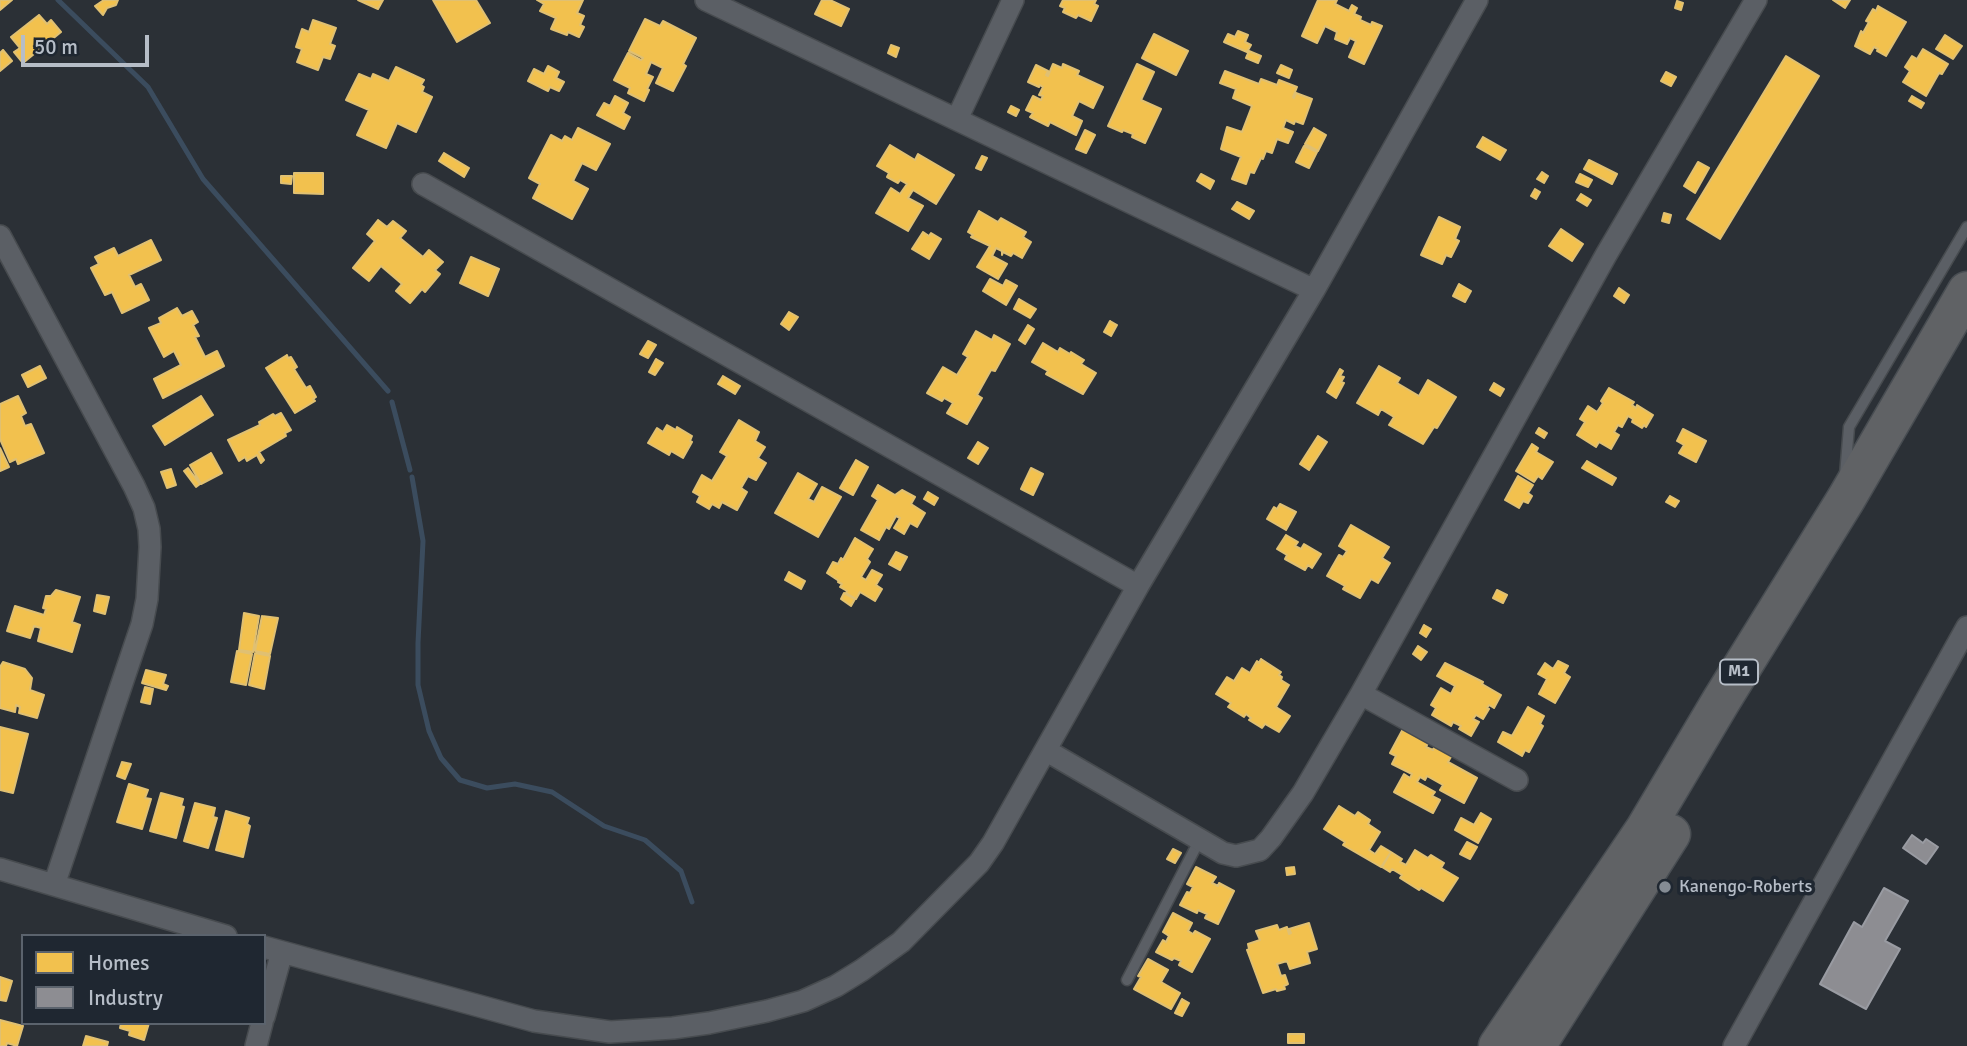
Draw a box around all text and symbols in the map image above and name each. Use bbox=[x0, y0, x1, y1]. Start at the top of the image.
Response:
scale bar bbox=[24, 21, 152, 65]
text: 50 m bbox=[34, 34, 78, 60]
road number: M1 bbox=[1720, 660, 1758, 684]
place label: Kanengo-Roberts bbox=[1679, 876, 1812, 898]
marker: Kanengo-Roberts bbox=[1657, 879, 1673, 895]
legend bbox=[21, 934, 266, 1025]
text: Homes bbox=[88, 950, 150, 976]
text: Industry bbox=[88, 985, 163, 1011]

